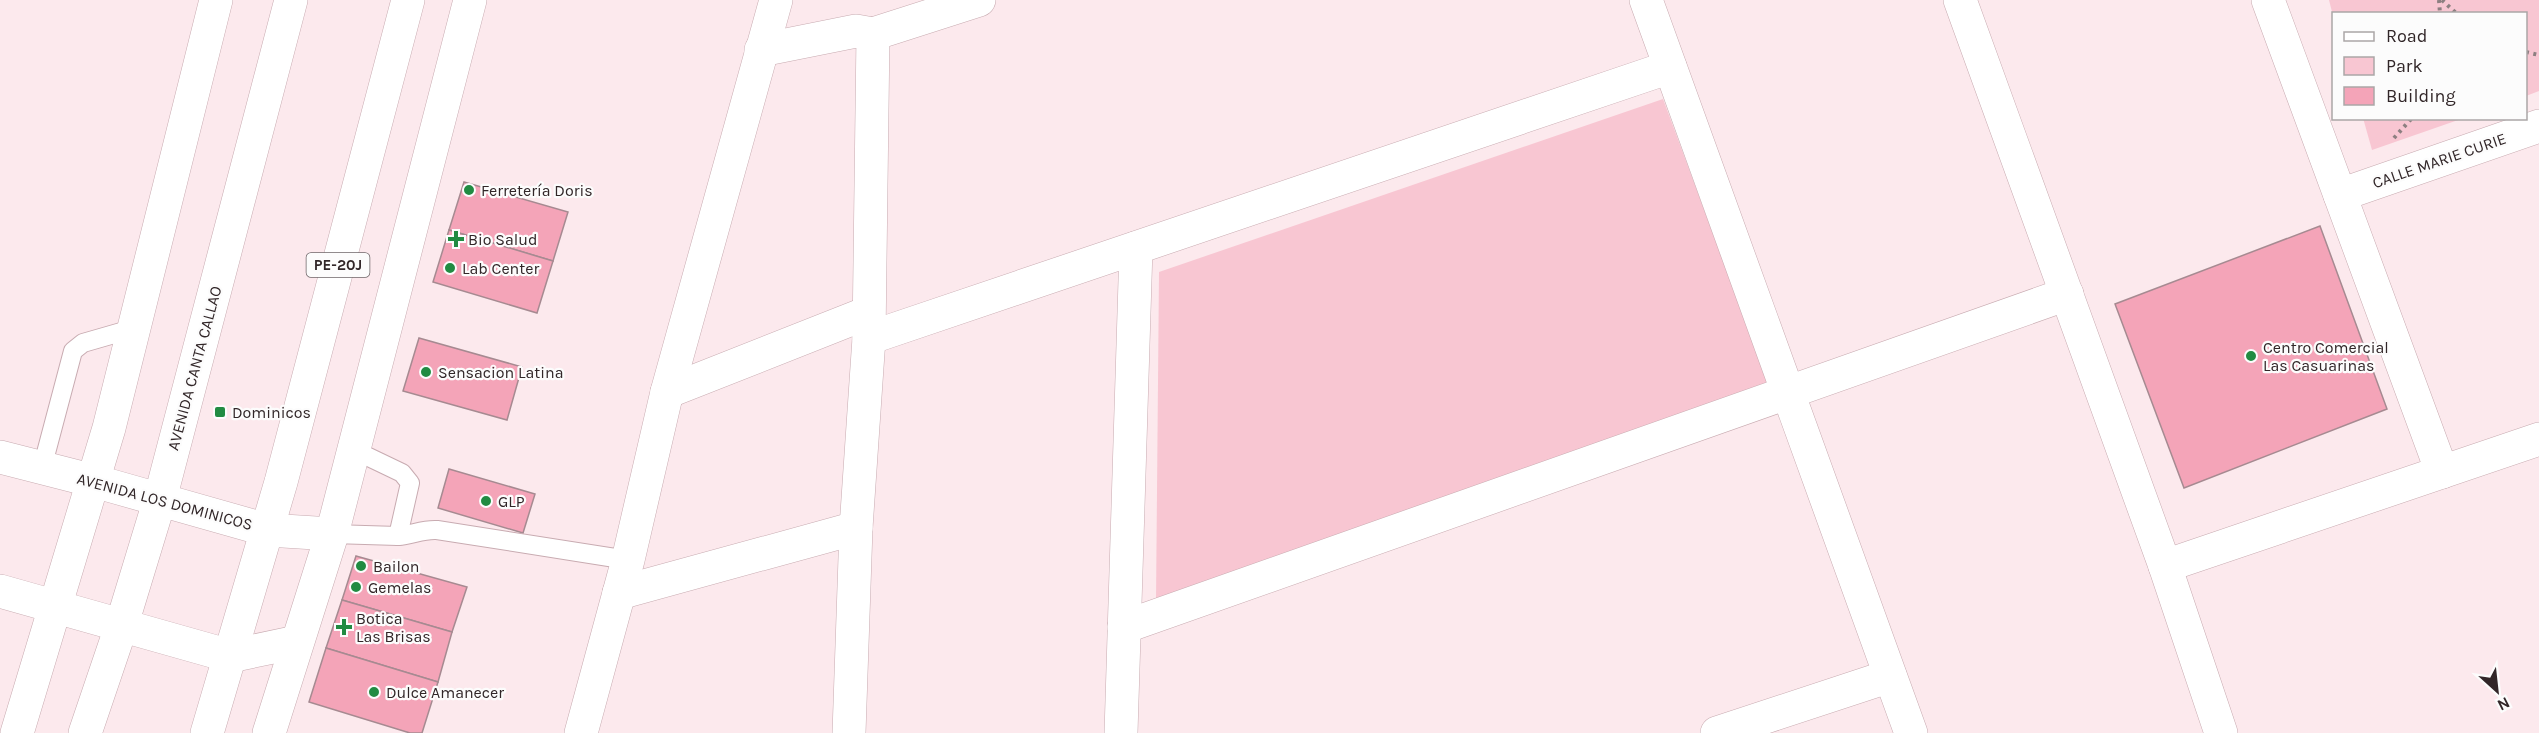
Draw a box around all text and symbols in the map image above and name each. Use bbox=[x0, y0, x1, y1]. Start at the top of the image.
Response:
legend bbox=[2332, 12, 2527, 120]
text: Road bbox=[2386, 25, 2427, 47]
text: Park bbox=[2386, 55, 2423, 77]
text: Building bbox=[2386, 85, 2456, 107]
street label: CALLE MARIE CURIE bbox=[2370, 129, 2508, 192]
place label: Ferretería Doris bbox=[481, 181, 593, 200]
marker: Ferretería Doris bbox=[462, 183, 476, 197]
place label: Bio Salud bbox=[468, 230, 537, 249]
marker: Bio Salud bbox=[449, 232, 463, 246]
road number: PE-20J bbox=[306, 253, 370, 277]
place label: Lab Center bbox=[462, 259, 539, 278]
marker: Lab Center bbox=[443, 261, 457, 275]
street label: AVENIDA CANTA CALLAO bbox=[163, 284, 226, 452]
place label: Centro Comercial Las Casuarinas bbox=[2263, 338, 2389, 375]
marker: Centro Comercial Las Casuarinas bbox=[2244, 349, 2258, 363]
place label: Sensacion Latina bbox=[438, 363, 564, 382]
marker: Sensacion Latina bbox=[419, 365, 433, 379]
place label: Dominicos bbox=[232, 403, 311, 422]
marker: Dominicos bbox=[213, 405, 227, 419]
street label: AVENIDA LOS DOMINICOS bbox=[75, 469, 255, 534]
place label: GLP bbox=[498, 492, 525, 511]
marker: GLP bbox=[479, 494, 493, 508]
place label: Bailon bbox=[373, 557, 419, 576]
marker: Bailon bbox=[354, 559, 368, 573]
place label: Gemelas bbox=[368, 578, 431, 597]
marker: Gemelas bbox=[349, 580, 363, 594]
place label: Botica Las Brisas bbox=[356, 609, 431, 646]
marker: Botica Las Brisas bbox=[337, 620, 351, 634]
north arrow bbox=[2467, 661, 2527, 721]
place label: Dulce Amanecer bbox=[386, 683, 504, 702]
marker: Dulce Amanecer bbox=[367, 685, 381, 699]
text: N bbox=[2494, 693, 2513, 715]

